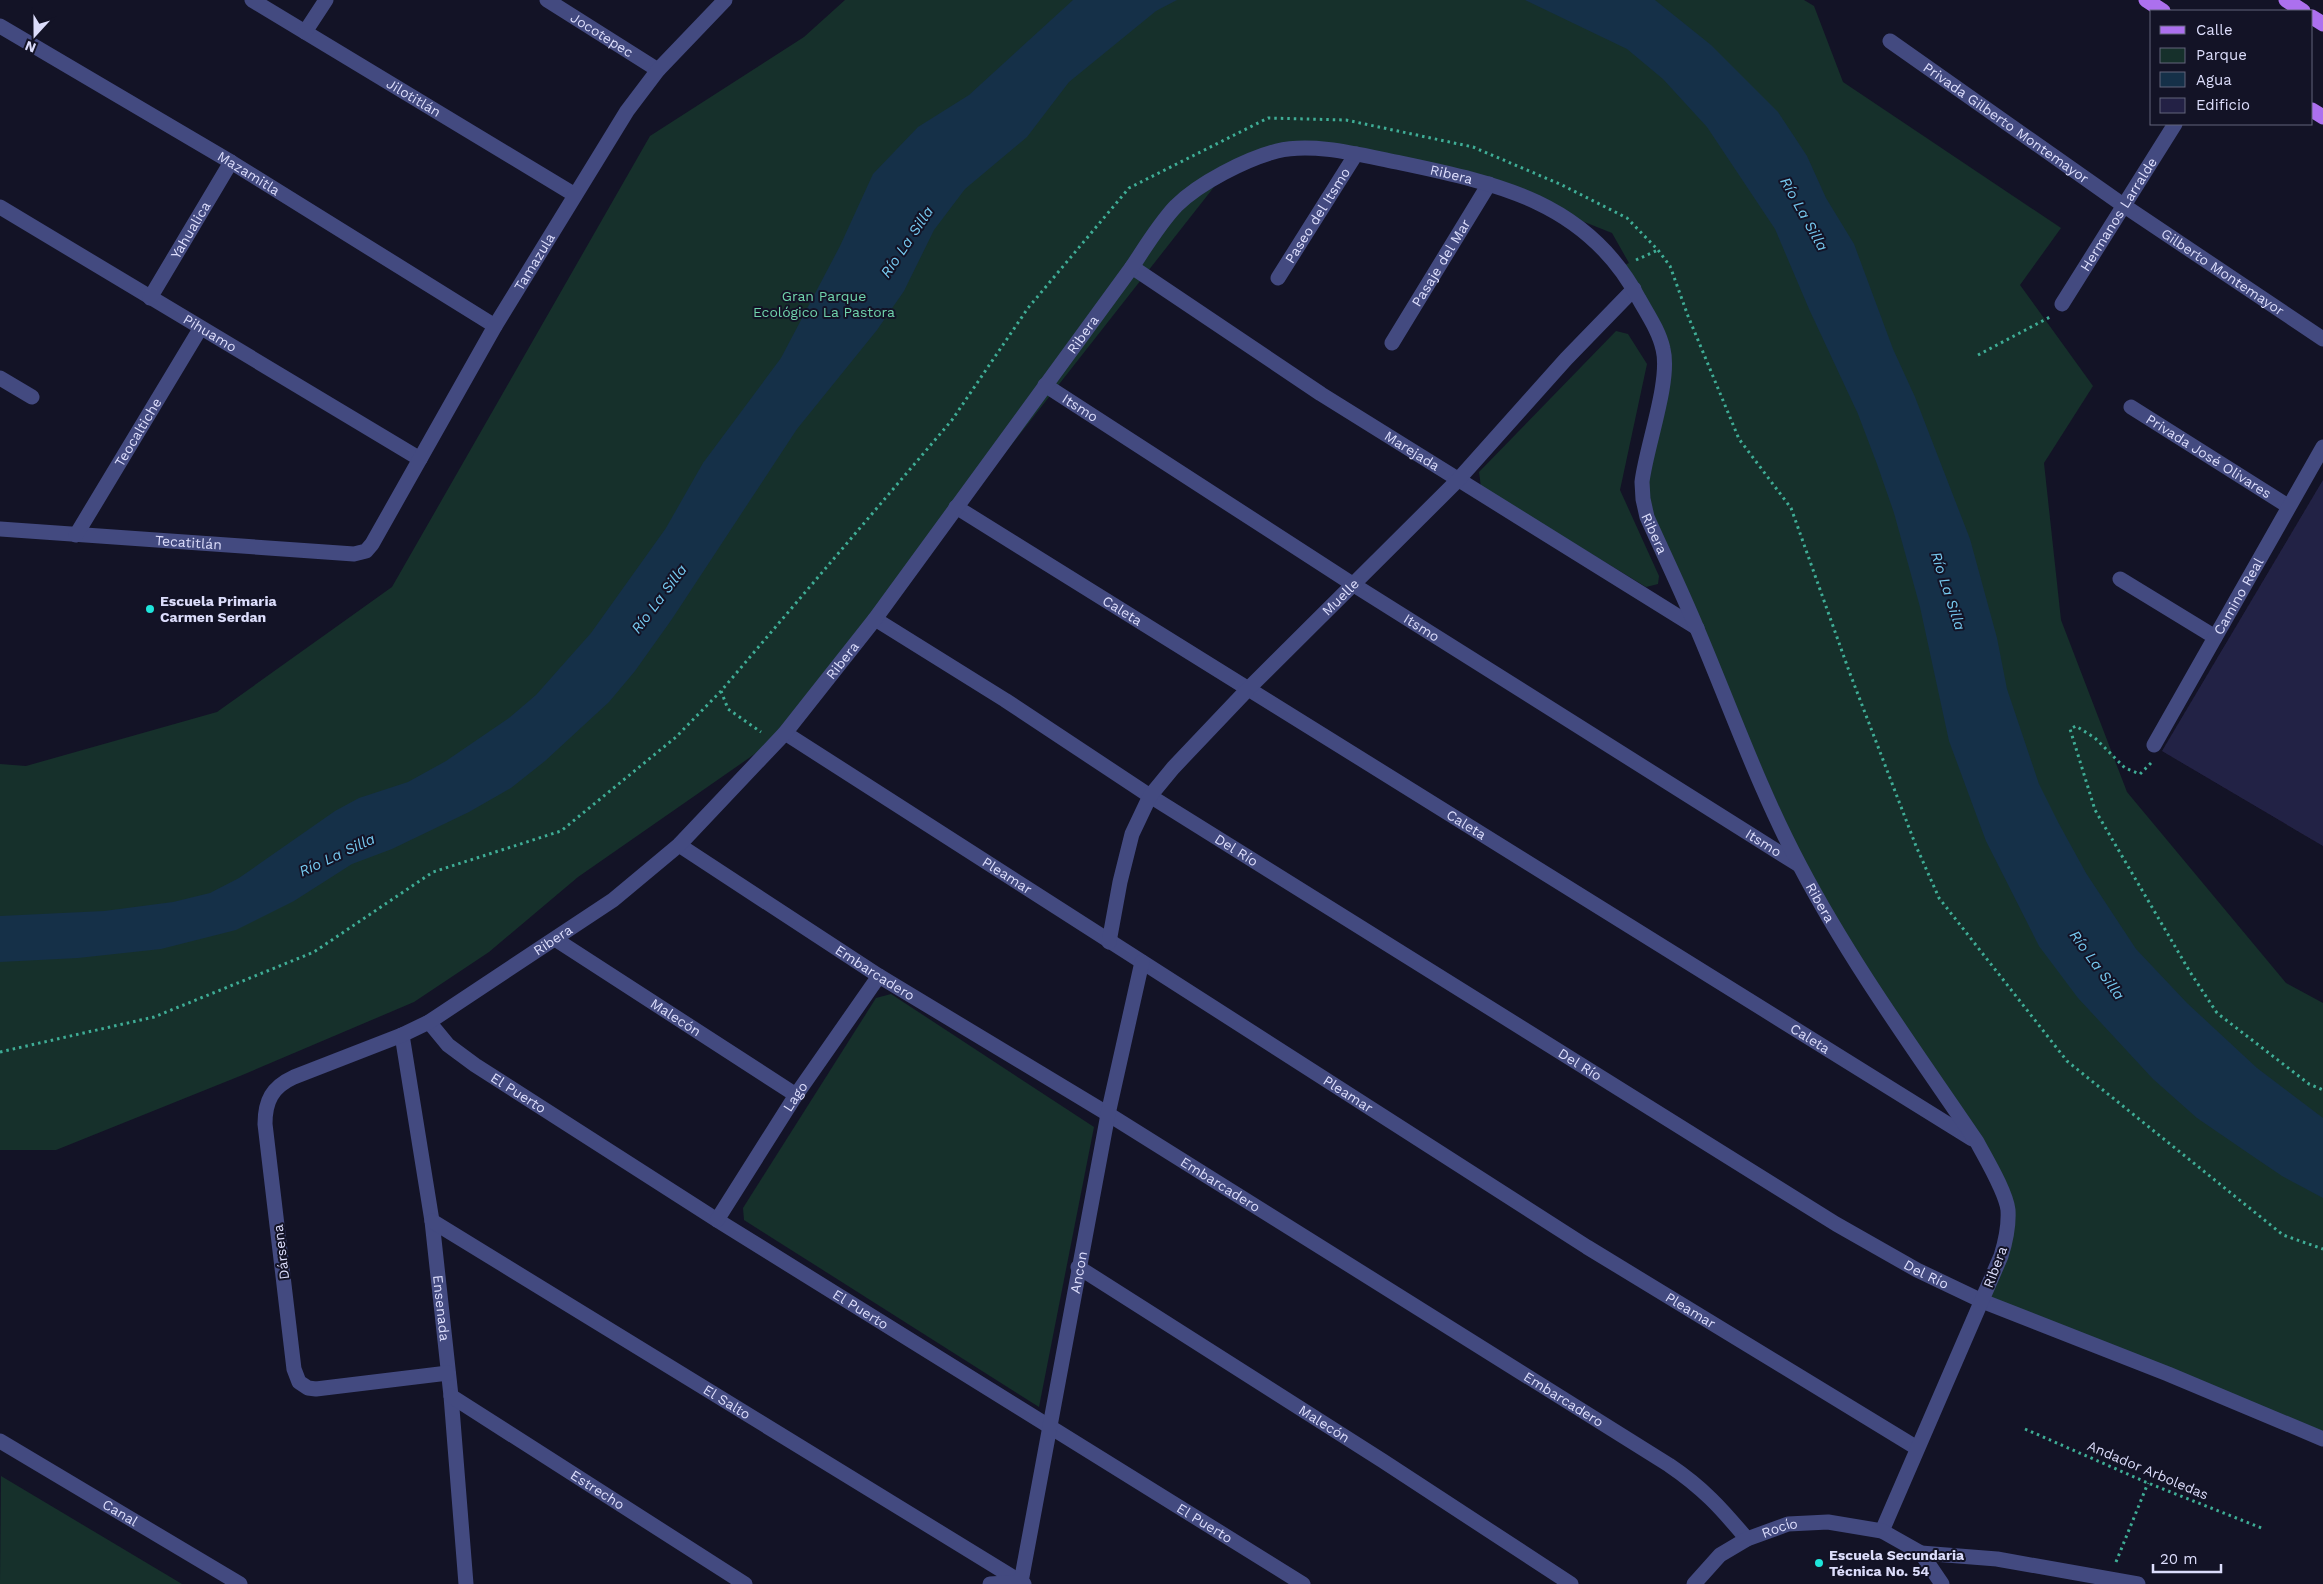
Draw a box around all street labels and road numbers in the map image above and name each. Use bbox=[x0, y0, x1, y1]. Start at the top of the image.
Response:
street label: Jocotepec bbox=[568, 9, 636, 60]
street label: Privada Gilberto Montemayor bbox=[1920, 59, 2092, 187]
street label: Jilotitlán bbox=[384, 75, 444, 120]
street label: Mazamitla bbox=[215, 148, 283, 198]
street label: Hermanos Larralde bbox=[2077, 154, 2160, 274]
street label: Ribera bbox=[1429, 161, 1474, 187]
street label: Paseo del Itsmo bbox=[1281, 165, 1353, 266]
street label: Yahualica bbox=[167, 199, 214, 262]
street label: Pasaje del Mar bbox=[1408, 216, 1474, 309]
street label: Gilberto Montemayor bbox=[2158, 225, 2287, 319]
street label: Tamazula bbox=[511, 230, 558, 294]
street label: Pihuamo bbox=[181, 311, 240, 355]
street label: Ribera bbox=[1064, 312, 1102, 357]
street label: Itsmo bbox=[1059, 390, 1101, 425]
street label: Teocaltiche bbox=[111, 395, 165, 469]
street label: Privada José Olivares bbox=[2143, 411, 2274, 501]
street label: Marejada bbox=[1382, 428, 1443, 474]
street label: Ribera bbox=[1638, 510, 1671, 557]
street label: Tecatitlán bbox=[155, 532, 222, 553]
street label: Camino Real bbox=[2210, 554, 2267, 638]
street label: Muelle bbox=[1319, 575, 1362, 619]
street label: Caleta bbox=[1100, 592, 1145, 629]
street label: Itsmo bbox=[1401, 610, 1442, 645]
street label: Ribera bbox=[823, 638, 862, 682]
street label: Caleta bbox=[1444, 806, 1489, 843]
street label: Itsmo bbox=[1743, 826, 1784, 860]
street label: Del Río bbox=[1212, 830, 1261, 869]
street label: Pleamar bbox=[979, 854, 1035, 897]
street label: Ribera bbox=[1803, 880, 1838, 926]
street label: Ribera bbox=[530, 921, 575, 959]
street label: Embarcadero bbox=[832, 942, 918, 1004]
street label: Malecón bbox=[648, 995, 704, 1039]
street label: Caleta bbox=[1788, 1020, 1833, 1057]
street label: Del Río bbox=[1555, 1045, 1605, 1084]
street label: El Puerto bbox=[488, 1069, 549, 1116]
street label: Pleamar bbox=[1320, 1072, 1376, 1116]
street label: Lago bbox=[780, 1079, 811, 1114]
street label: Embarcadero bbox=[1178, 1153, 1263, 1215]
street label: Dársena bbox=[270, 1223, 292, 1281]
street label: Ribera bbox=[1980, 1244, 2010, 1290]
street label: Ancon bbox=[1067, 1250, 1090, 1295]
street label: Del Río bbox=[1901, 1256, 1951, 1292]
street label: Ensenada bbox=[430, 1274, 453, 1342]
street label: El Puerto bbox=[830, 1286, 891, 1333]
street label: Pleamar bbox=[1663, 1289, 1719, 1332]
street label: Embarcadero bbox=[1521, 1368, 1607, 1430]
street label: El Salto bbox=[700, 1381, 754, 1422]
street label: Malecón bbox=[1296, 1402, 1353, 1446]
street label: Andador Arboledas bbox=[2085, 1437, 2211, 1503]
street label: Estrecho bbox=[568, 1467, 627, 1513]
street label: Canal bbox=[100, 1496, 141, 1530]
street label: El Puerto bbox=[1174, 1500, 1235, 1546]
street label: Rocío bbox=[1759, 1516, 1798, 1541]

